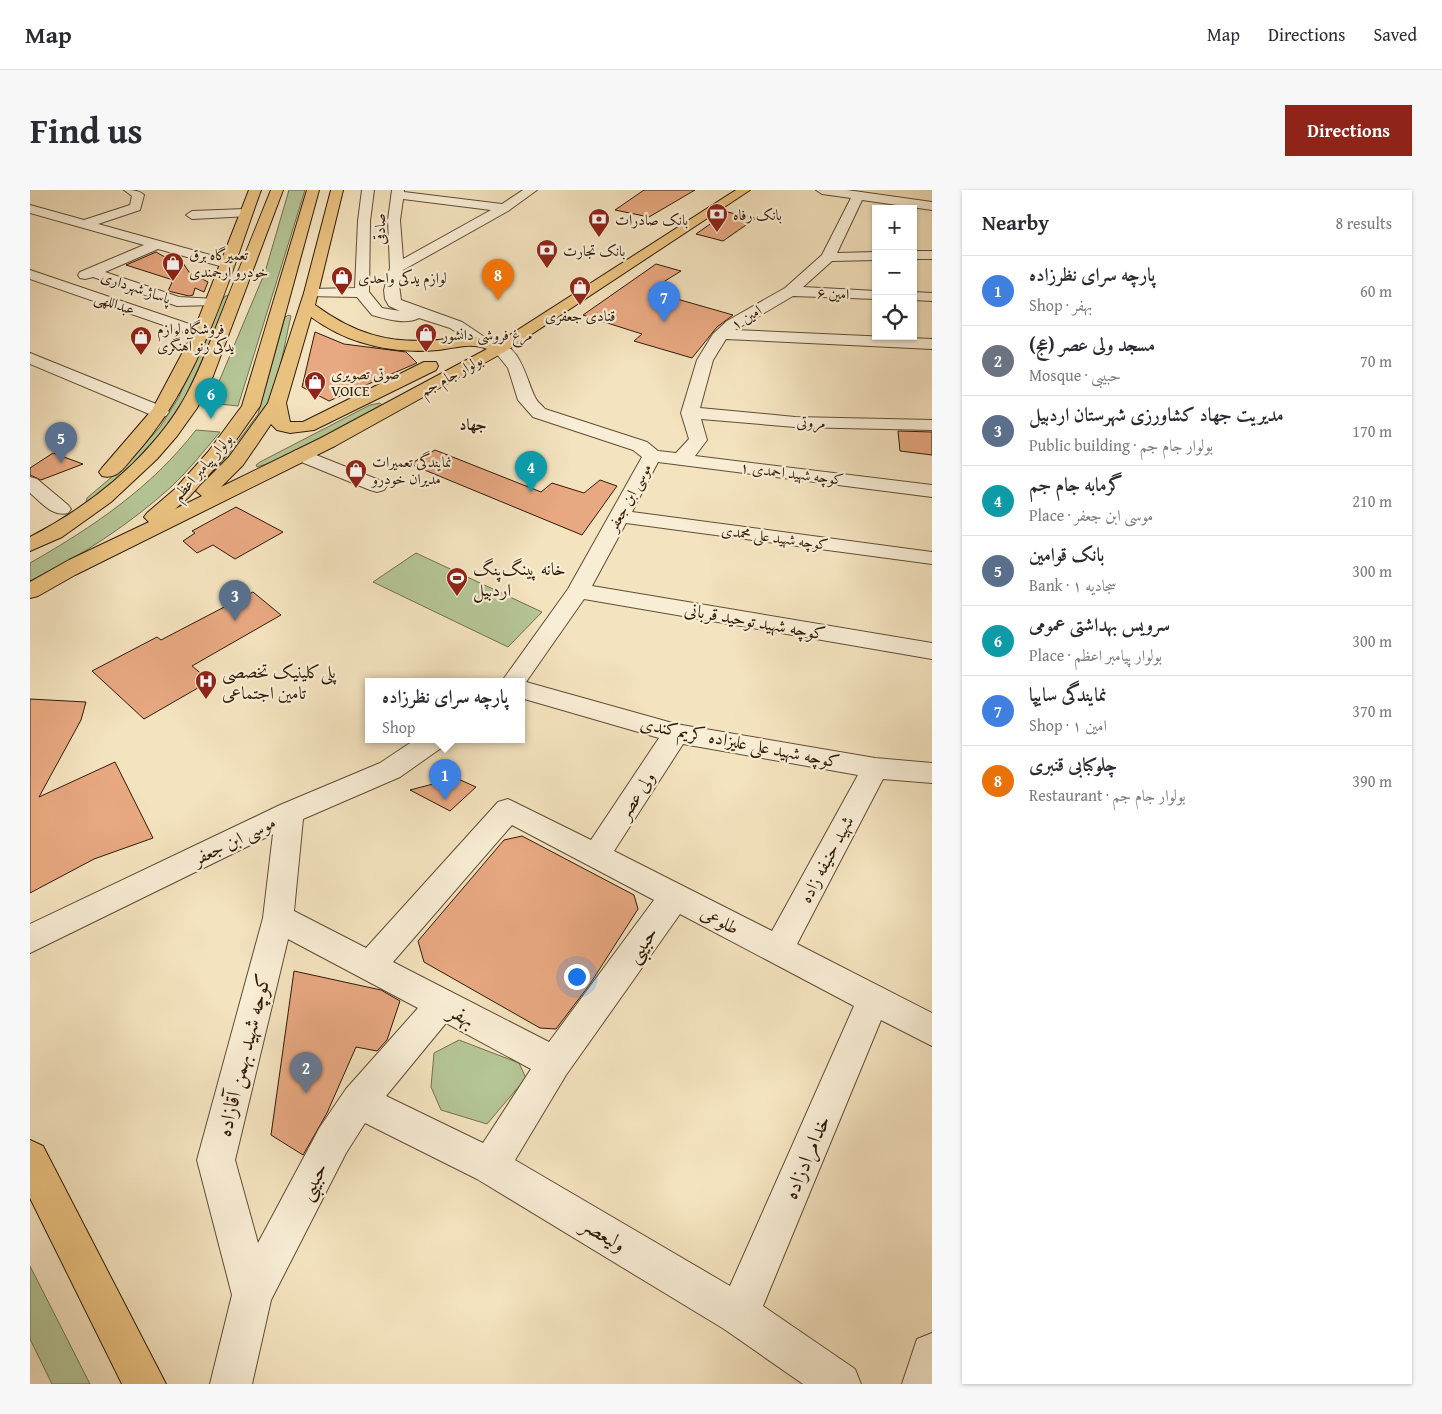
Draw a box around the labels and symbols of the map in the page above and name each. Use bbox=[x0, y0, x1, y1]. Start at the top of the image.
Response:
bank icon: بانک رفاه bbox=[705, 202, 729, 233]
place label: بانک رفاه bbox=[733, 204, 782, 225]
bank icon: بانک صادرات bbox=[587, 207, 611, 238]
place label: بانک صادرات bbox=[615, 209, 688, 230]
street label: صادقی bbox=[369, 213, 390, 245]
bank icon: بانک تجارت bbox=[535, 238, 559, 269]
place label: بانک تجارت bbox=[563, 240, 626, 261]
place label: تعمیرگاه برق خودرو ارجمندی bbox=[189, 244, 268, 282]
shop icon: تعمیرگاه برق خودرو ارجمندی bbox=[161, 251, 185, 282]
pin: 8 bbox=[482, 259, 514, 300]
street label: پاساژ شهرداری bbox=[98, 265, 175, 310]
shop icon: لوازم یدکی واحدی bbox=[330, 265, 354, 296]
place label: لوازم یدکی واحدی bbox=[358, 267, 447, 291]
shop icon: قنادی جعفری bbox=[568, 275, 592, 306]
pin: 7 bbox=[648, 281, 680, 322]
street label: امین ۶ bbox=[816, 282, 850, 304]
street label: عبداللهی bbox=[92, 286, 138, 321]
street label: امین ۱ bbox=[727, 299, 765, 335]
place label: قنادی جعفری bbox=[545, 305, 615, 326]
place label: فروشگاه لوازم یدکی رنو آهنگری bbox=[157, 318, 235, 356]
shop icon: مرغ فروشی دانشور bbox=[414, 322, 438, 353]
place label: مرغ فروشی دانشور bbox=[440, 324, 533, 348]
shop icon: فروشگاه لوازم یدکی رنو آهنگری bbox=[129, 325, 153, 356]
street label: بولوار جام جم bbox=[416, 349, 488, 404]
place label: صوتی تصویری VOICE bbox=[331, 363, 400, 401]
shop icon: صوتی تصویری VOICE bbox=[303, 370, 327, 401]
pin: 6 bbox=[195, 378, 227, 419]
street label: مروتی bbox=[796, 411, 826, 434]
district label: جهاد bbox=[459, 412, 487, 436]
pin: 5 bbox=[45, 422, 77, 463]
street label: بولوار پیامبر اعظم bbox=[167, 429, 240, 508]
place label: نمایندگی تعمیرات مدیران خودرو bbox=[370, 450, 452, 489]
pin: 4 bbox=[515, 451, 547, 492]
street label: کوچه شهید احمدی ۱ bbox=[739, 456, 845, 491]
shop icon: نمایندگی تعمیرات مدیران خودرو bbox=[344, 458, 368, 489]
street label: موسی ابن جعفر bbox=[601, 459, 657, 537]
street label: کوچه شهید علی محمدی bbox=[720, 519, 830, 556]
place label: خانه پینگ‌پنگ اردبیل bbox=[473, 555, 566, 603]
sports icon: خانه پینگ‌پنگ اردبیل bbox=[445, 566, 469, 597]
pin: 3 bbox=[219, 580, 251, 621]
street label: کوچه شهید توحید قربانی bbox=[682, 595, 828, 647]
place label: پلی‌کلینیک تخصصی تامین اجتماعی bbox=[222, 658, 337, 706]
hospital icon: پلی‌کلینیک تخصصی تامین اجتماعی bbox=[194, 669, 218, 700]
street label: کوچه شهید علی علیزاده کریم‌کندی bbox=[637, 709, 842, 778]
pin: 1 bbox=[429, 759, 461, 800]
street label: ولی عصر bbox=[609, 766, 661, 826]
street label: موسی ابن جعفر bbox=[186, 808, 280, 873]
street label: شهید حنیفه زاده bbox=[792, 811, 860, 907]
street label: طلوعی bbox=[696, 899, 744, 941]
street label: حبیبی bbox=[617, 919, 667, 970]
your location bbox=[564, 964, 590, 990]
street label: کوچه شهید بهمن آقازاده bbox=[208, 970, 278, 1140]
street label: بهفر bbox=[441, 994, 481, 1035]
pin: 2 bbox=[290, 1052, 322, 1093]
street label: خدامرادزاده bbox=[774, 1110, 838, 1204]
street label: حبیبی bbox=[289, 1156, 337, 1207]
street label: ولیعصر bbox=[574, 1208, 632, 1259]

